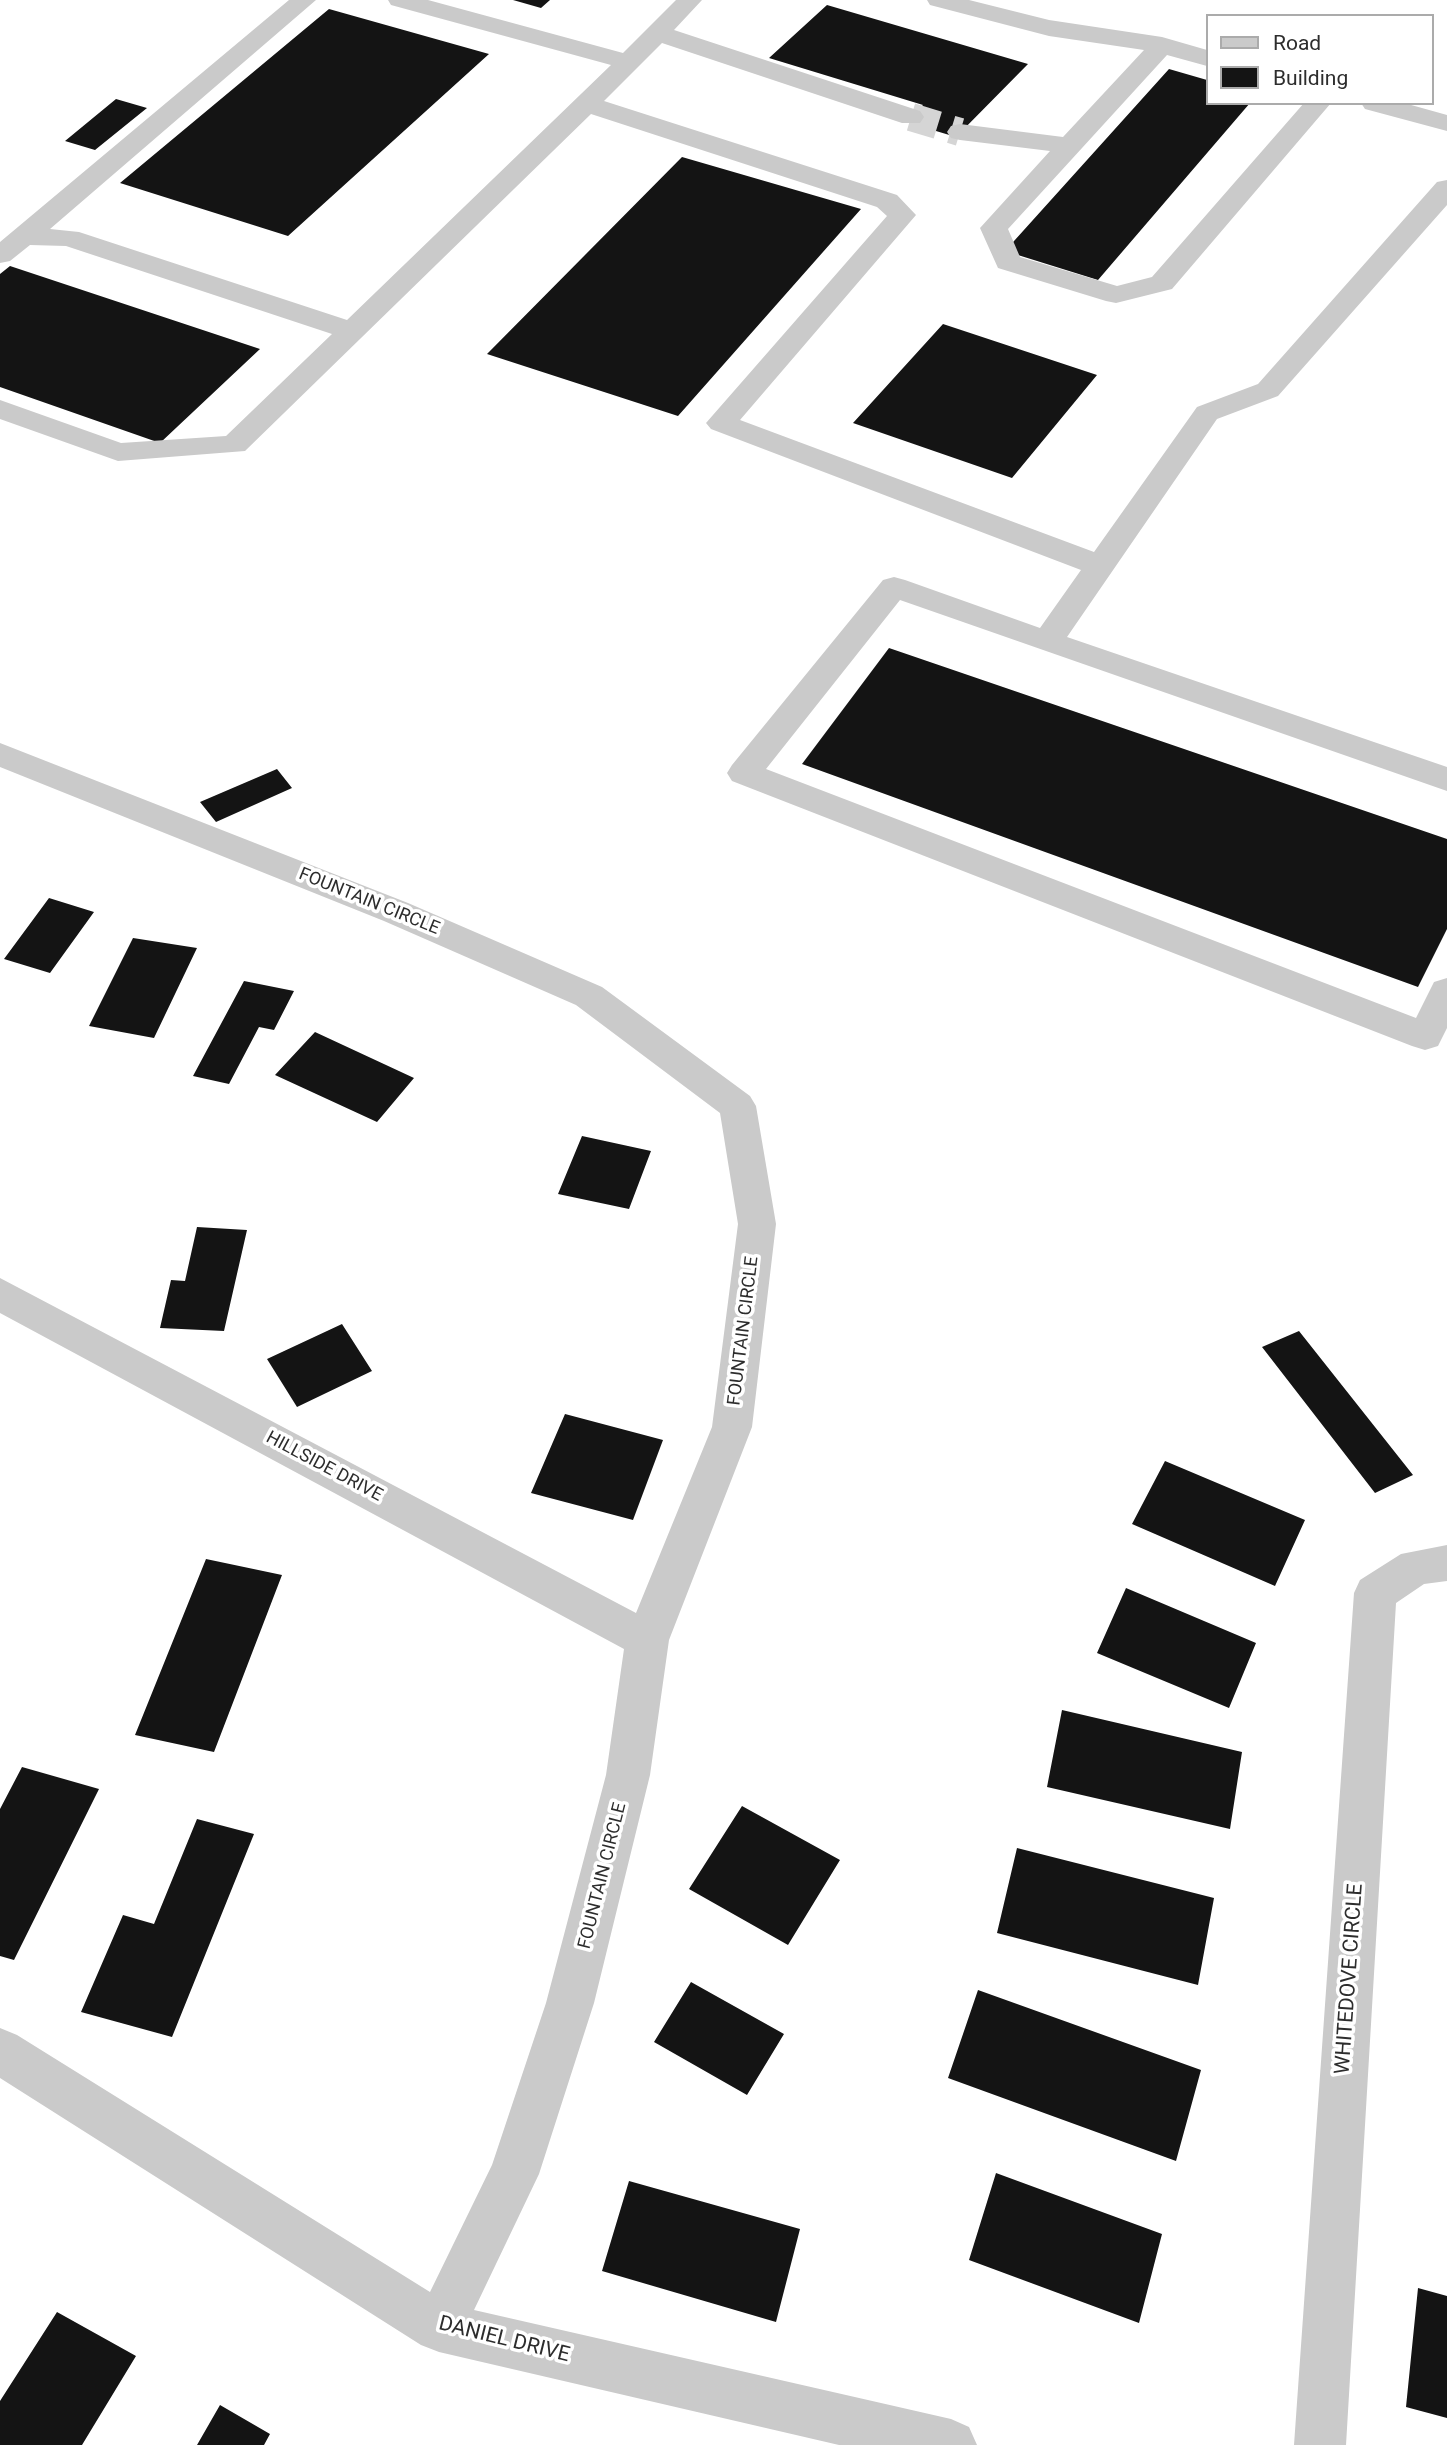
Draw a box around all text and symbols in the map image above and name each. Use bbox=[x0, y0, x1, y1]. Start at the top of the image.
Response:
legend bbox=[1206, 14, 1433, 105]
text: Road bbox=[1273, 31, 1321, 55]
text: Building bbox=[1273, 66, 1348, 90]
street label: FOUNTAIN CIRCLE bbox=[295, 864, 443, 940]
street label: FOUNTAIN CIRCLE bbox=[724, 1255, 764, 1407]
street label: HILLSIDE DRIVE bbox=[262, 1427, 386, 1507]
street label: FOUNTAIN CIRCLE bbox=[574, 1801, 632, 1951]
street label: WHITEDOVE CIRCLE bbox=[1331, 1883, 1369, 2075]
street label: DANIEL DRIVE bbox=[436, 2312, 572, 2368]

